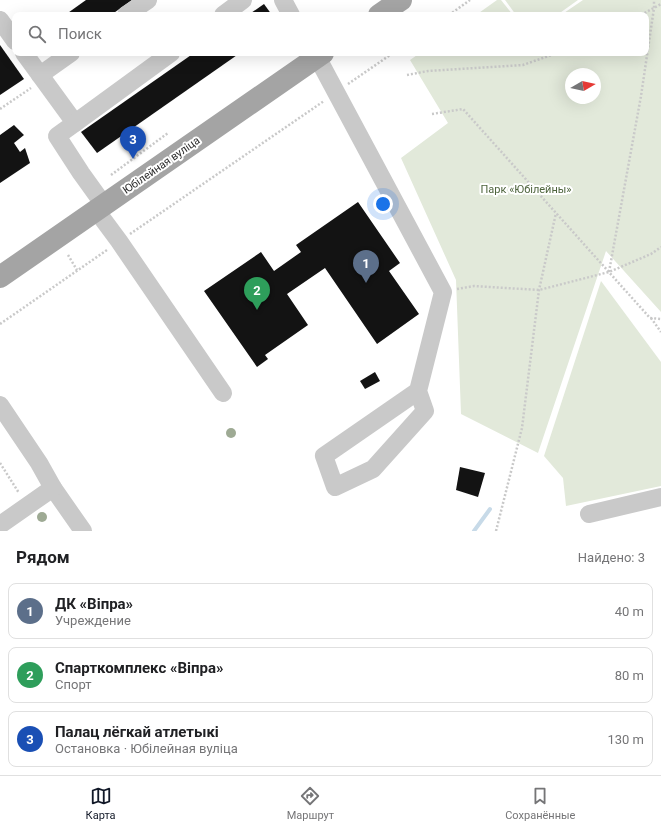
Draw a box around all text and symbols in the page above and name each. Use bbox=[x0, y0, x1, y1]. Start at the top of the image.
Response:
search box bbox=[12, 12, 649, 56]
icon: search bbox=[26, 23, 48, 45]
text: Поиск bbox=[58, 25, 102, 43]
north arrow bbox=[565, 68, 601, 104]
pin: 3 bbox=[120, 126, 146, 159]
street label: Юбілейная вуліца bbox=[120, 134, 202, 197]
park label: Парк «Юбілейны» bbox=[480, 183, 572, 196]
your location bbox=[373, 194, 393, 214]
pin: 1 bbox=[353, 250, 379, 283]
pin: 2 bbox=[244, 277, 270, 310]
text: Рядом bbox=[16, 547, 70, 567]
text: Найдено: 3 bbox=[578, 550, 645, 565]
text: ДК «Віпра» bbox=[55, 595, 133, 613]
text: 1 bbox=[26, 604, 34, 619]
text: 40 m bbox=[615, 604, 644, 619]
text: Учреждение bbox=[55, 613, 131, 628]
text: Спарткомплекс «Віпра» bbox=[55, 659, 223, 677]
text: 2 bbox=[26, 668, 34, 683]
text: 80 m bbox=[615, 668, 644, 683]
text: Спорт bbox=[55, 677, 91, 692]
text: Палац лёгкай атлетыкі bbox=[55, 723, 219, 741]
text: 3 bbox=[26, 732, 34, 747]
text: 130 m bbox=[607, 732, 644, 747]
text: Остановка · Юбілейная вуліца bbox=[55, 741, 238, 756]
tab: Карта bbox=[86, 785, 116, 822]
tab: Маршрут bbox=[287, 785, 334, 822]
tab: Сохранённые bbox=[505, 785, 575, 822]

